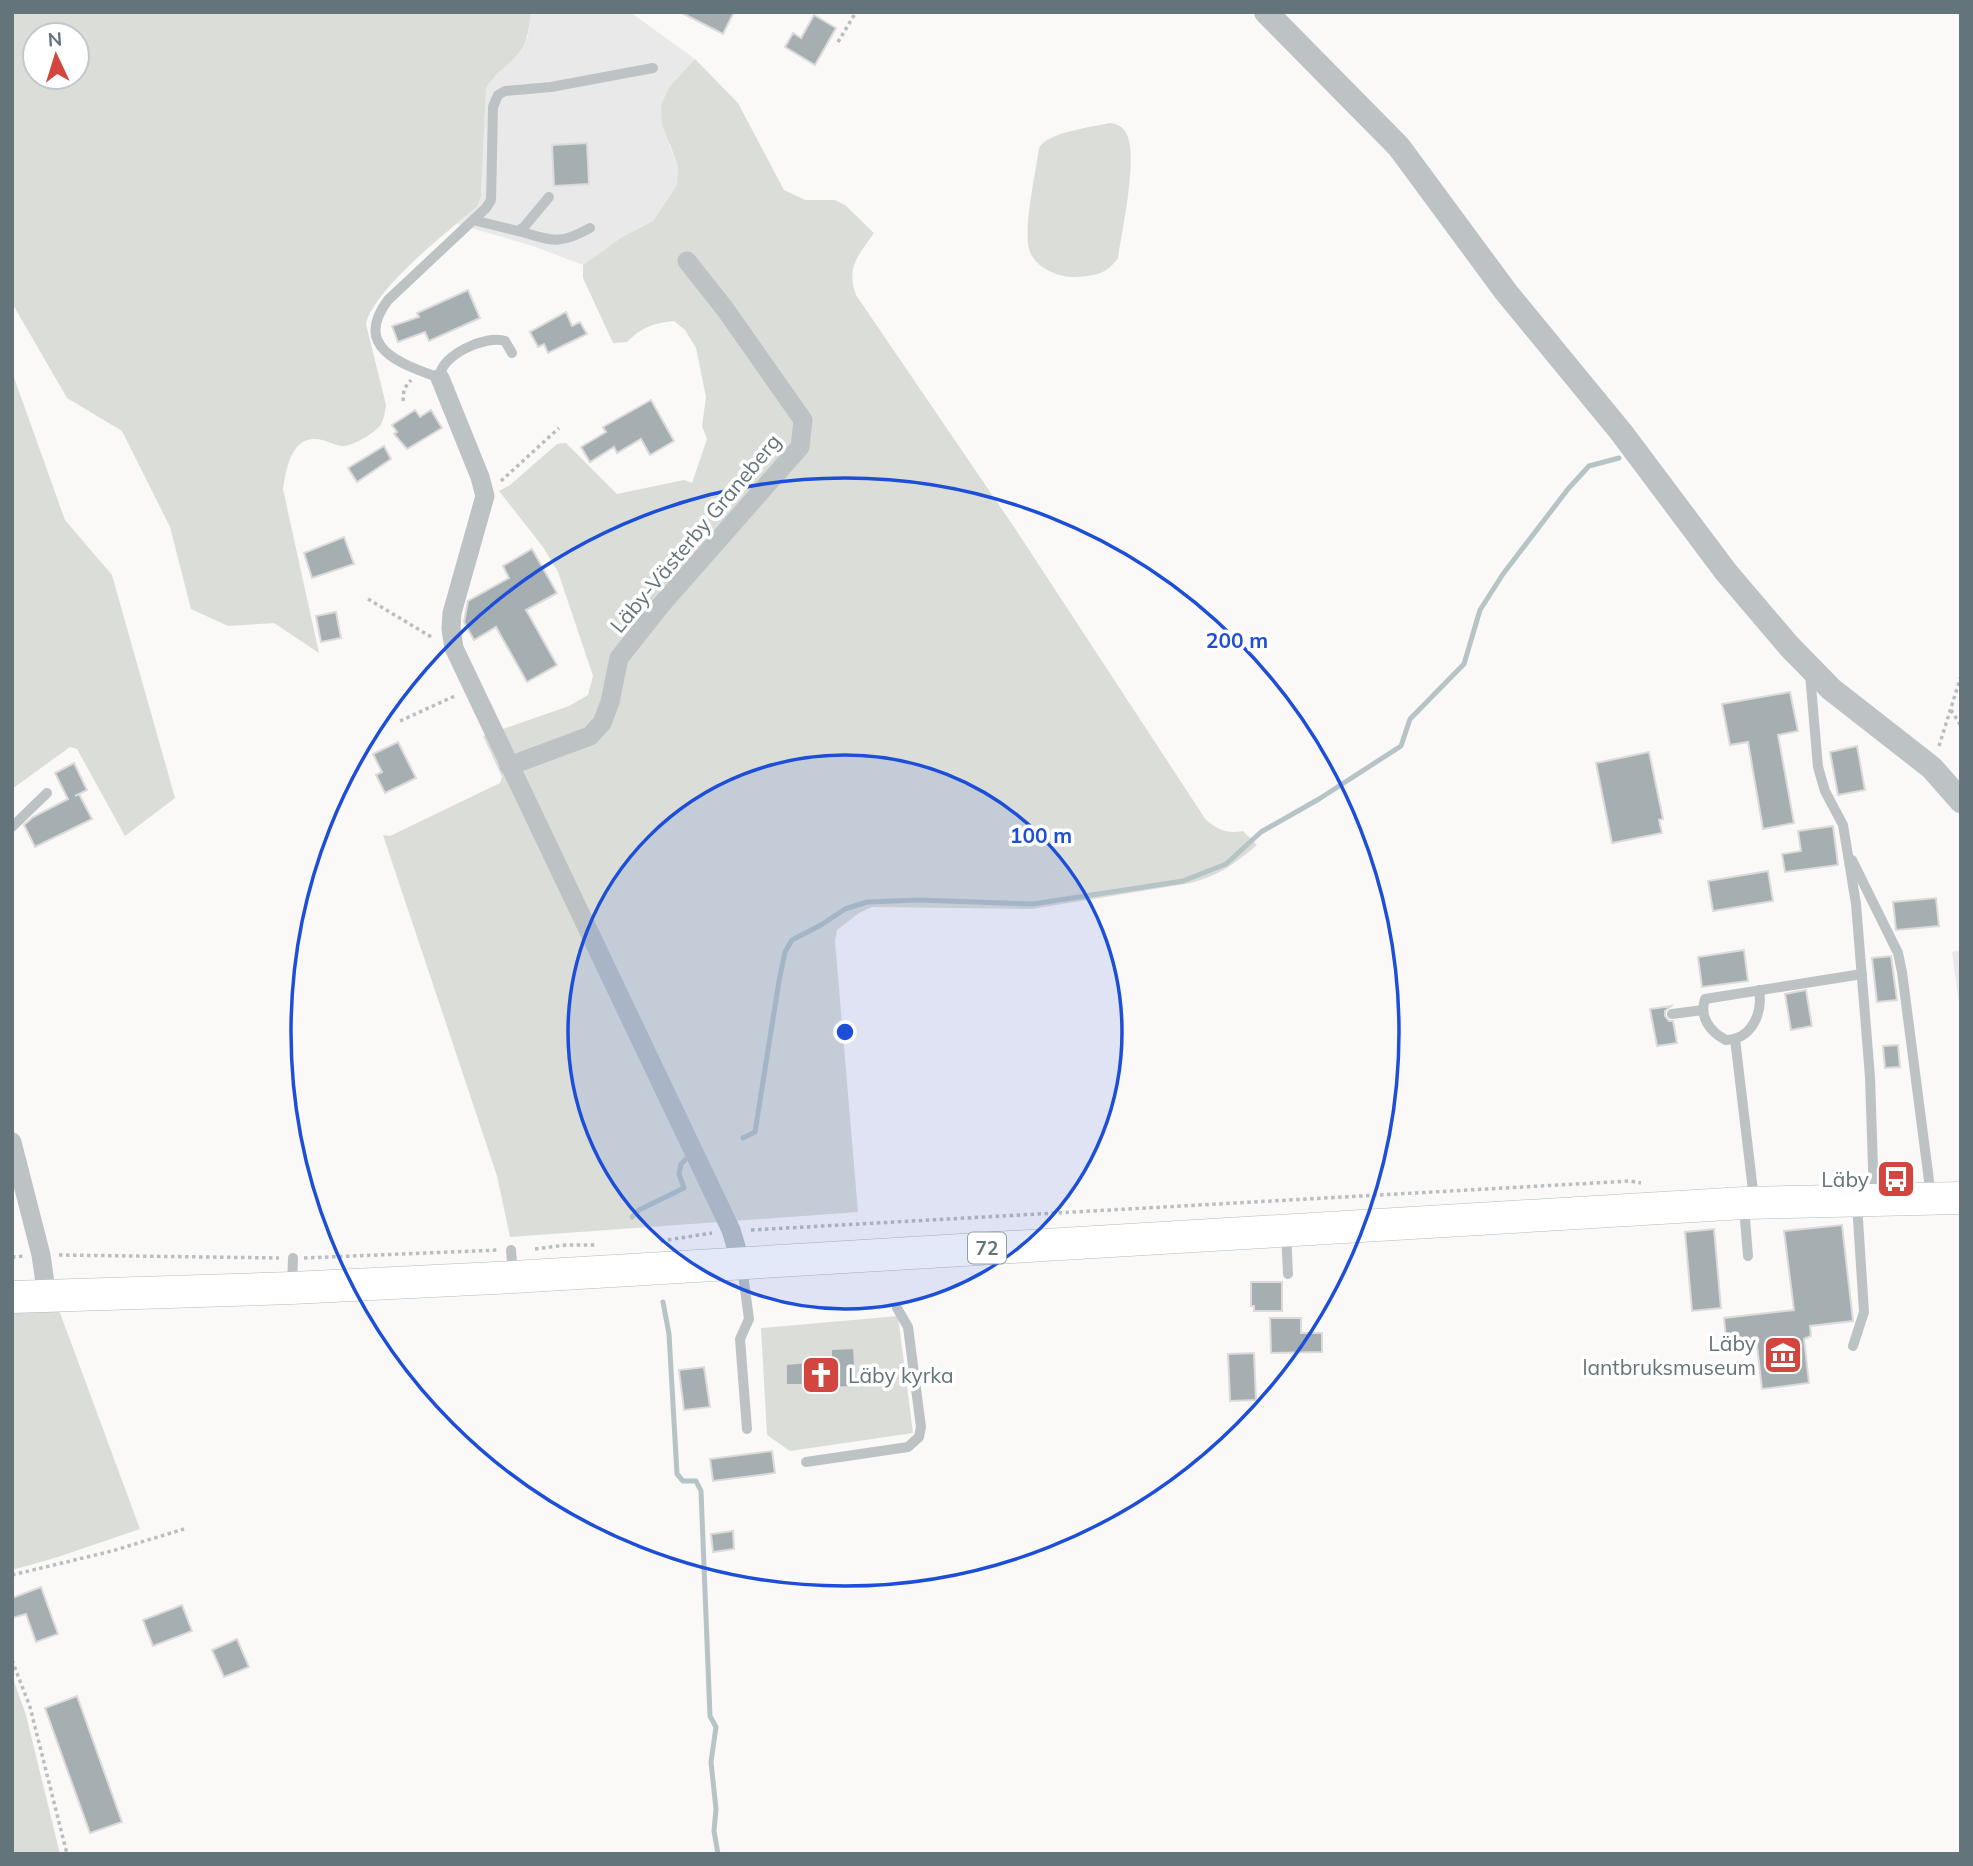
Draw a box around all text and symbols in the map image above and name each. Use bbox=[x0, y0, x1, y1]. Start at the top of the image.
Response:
north arrow bbox=[21, 21, 91, 91]
text: N bbox=[47, 27, 63, 52]
street label: Läby-Västerby Graneberg bbox=[604, 428, 786, 638]
text: 200 m bbox=[1206, 627, 1268, 653]
text: 100 m bbox=[1010, 822, 1072, 848]
centre of rings bbox=[833, 1020, 857, 1044]
bus stop icon: Läby bbox=[1875, 1158, 1917, 1200]
place label: Läby bbox=[1821, 1166, 1869, 1192]
road number: 72 bbox=[968, 1232, 1006, 1264]
place label: Läby lantbruksmuseum bbox=[1582, 1330, 1756, 1380]
museum icon: Läby lantbruksmuseum bbox=[1762, 1334, 1804, 1376]
church icon: Läby kyrka bbox=[800, 1354, 842, 1396]
place label: Läby kyrka bbox=[848, 1362, 954, 1388]

